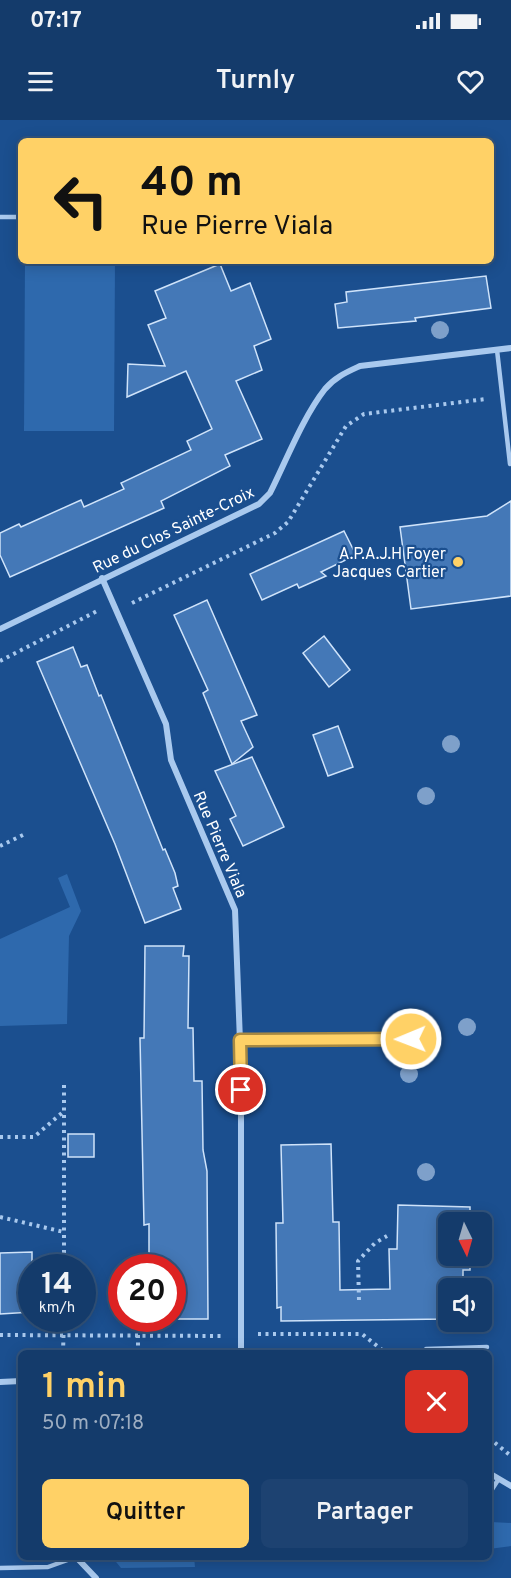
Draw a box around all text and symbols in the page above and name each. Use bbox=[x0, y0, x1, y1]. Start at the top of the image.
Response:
text: 07:17 bbox=[30, 8, 82, 35]
text: Turnly bbox=[216, 64, 295, 98]
icon: menu bbox=[24, 65, 57, 98]
icon: heart bbox=[454, 65, 487, 98]
text: 40 m bbox=[141, 158, 243, 211]
icon: left bbox=[42, 162, 120, 240]
text: Rue Pierre Viala bbox=[141, 210, 333, 244]
street label: Rue du Clos Sainte-Croix bbox=[90, 483, 258, 579]
place label: A.P.A.J.H Foyer Jacques Cartier bbox=[333, 545, 446, 583]
marker: A.P.A.J.H Foyer Jacques Cartier bbox=[451, 555, 465, 569]
street label: Rue Pierre Viala bbox=[188, 788, 251, 901]
position arrow bbox=[379, 1007, 443, 1071]
pin bbox=[215, 1064, 266, 1115]
icon: arrive bbox=[224, 1073, 257, 1106]
north arrow bbox=[438, 1212, 492, 1266]
map controls bbox=[438, 1212, 492, 1332]
speed limit sign: 20 bbox=[108, 1254, 186, 1332]
text: 14 bbox=[41, 1267, 73, 1304]
button: sound bbox=[438, 1278, 492, 1332]
text: km/h bbox=[39, 1299, 75, 1318]
text: 1 min bbox=[42, 1365, 127, 1411]
button: close bbox=[405, 1370, 468, 1433]
text: 50 m · 07:18 bbox=[42, 1411, 144, 1437]
button: Quitter bbox=[42, 1479, 249, 1548]
button: Partager bbox=[261, 1479, 468, 1548]

